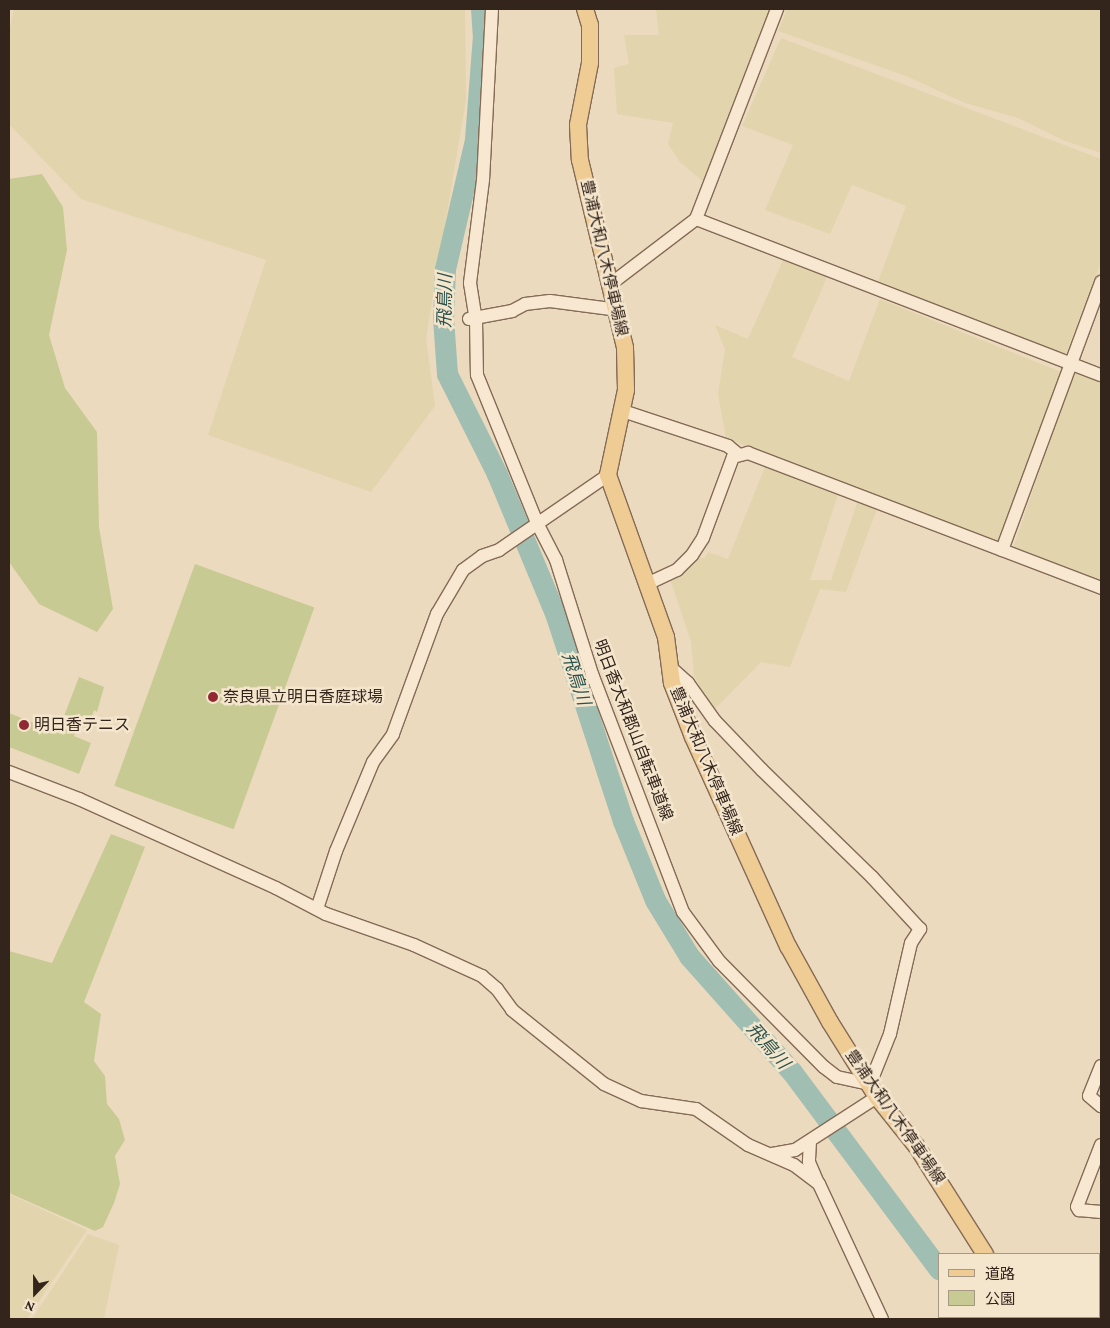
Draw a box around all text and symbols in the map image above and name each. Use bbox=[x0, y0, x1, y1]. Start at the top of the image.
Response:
street label: 豊浦大和八木停車場線 bbox=[577, 178, 631, 338]
water label: 飛鳥川 bbox=[434, 274, 456, 328]
street label: 明日香大和郡山自転車道線 bbox=[590, 637, 676, 823]
water label: 飛鳥川 bbox=[557, 650, 595, 708]
street label: 豊浦大和八木停車場線 bbox=[666, 684, 746, 838]
place label: 奈良県立明日香庭球場 bbox=[223, 687, 383, 707]
marker: 奈良県立明日香庭球場 bbox=[207, 691, 219, 703]
place label: 明日香テニス bbox=[34, 715, 130, 735]
marker: 明日香テニス bbox=[18, 719, 30, 731]
water label: 飛鳥川 bbox=[742, 1019, 794, 1073]
street label: 豊浦大和八木停車場線 bbox=[841, 1046, 949, 1188]
legend bbox=[938, 1253, 1100, 1318]
text: 道路 bbox=[985, 1266, 1015, 1282]
north arrow bbox=[10, 1268, 60, 1318]
text: 公園 bbox=[985, 1291, 1015, 1307]
text: N bbox=[22, 1298, 37, 1316]

